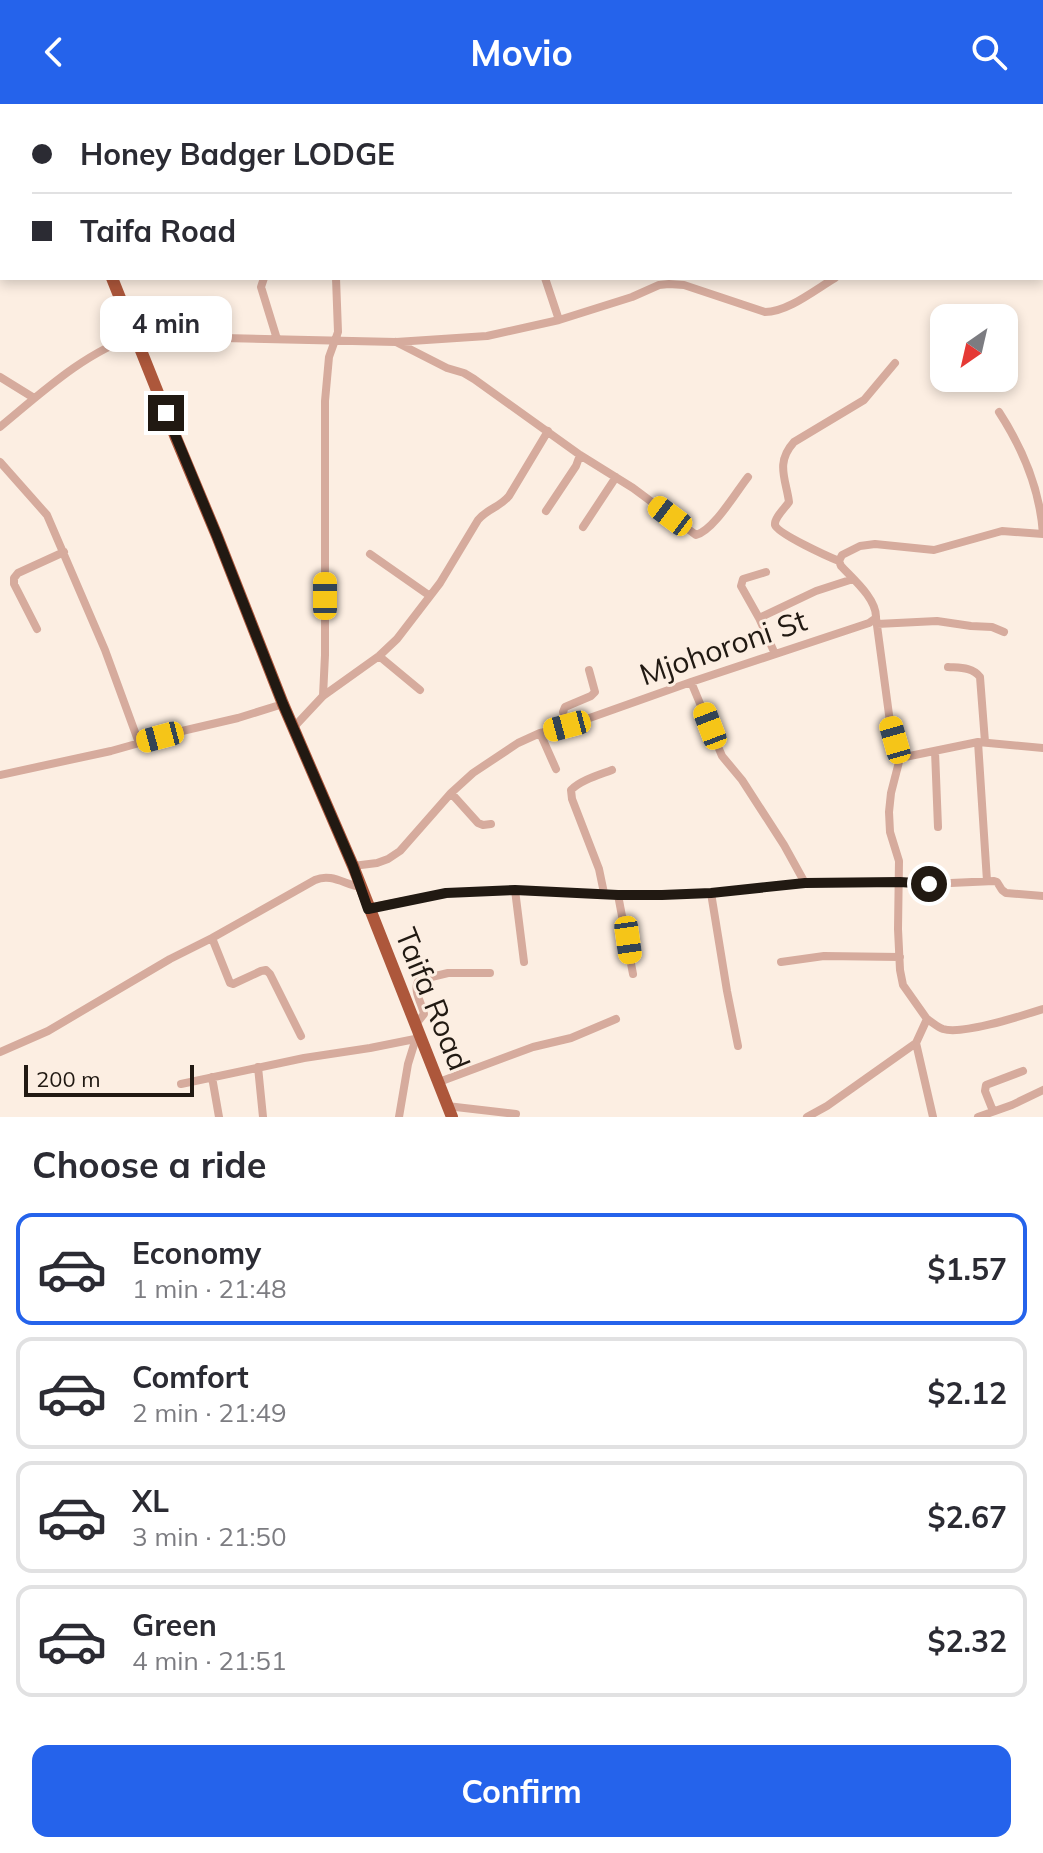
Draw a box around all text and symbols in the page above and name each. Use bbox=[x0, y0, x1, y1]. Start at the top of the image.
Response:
icon: back bbox=[32, 30, 76, 74]
text: Movio bbox=[470, 30, 573, 75]
icon: search bbox=[967, 30, 1011, 74]
text: Honey Badger LODGE bbox=[80, 135, 395, 173]
text: Taifa Road bbox=[80, 212, 236, 250]
callout: 4 min bbox=[100, 297, 232, 353]
north arrow bbox=[930, 304, 1018, 392]
map controls bbox=[930, 304, 1018, 392]
text: 4 min bbox=[132, 307, 200, 340]
route end bbox=[148, 395, 184, 431]
car bbox=[644, 492, 696, 540]
car bbox=[313, 572, 337, 620]
street label: Mjohoroni St bbox=[634, 601, 812, 693]
car bbox=[690, 699, 730, 753]
car bbox=[541, 708, 593, 744]
car bbox=[877, 714, 913, 766]
car bbox=[134, 719, 186, 755]
route start bbox=[911, 866, 947, 902]
car bbox=[613, 915, 643, 965]
street label: Taifa Road bbox=[387, 922, 479, 1076]
scale bar bbox=[24, 1061, 194, 1097]
text: 200 m bbox=[36, 1065, 101, 1093]
text: Choose a ride bbox=[32, 1142, 266, 1187]
icon: car bbox=[36, 1233, 108, 1305]
text: Economy bbox=[132, 1234, 261, 1272]
text: $1.57 bbox=[928, 1250, 1007, 1288]
text: 1 min · 21:48 bbox=[132, 1272, 287, 1305]
icon: car bbox=[36, 1357, 108, 1429]
text: Comfort bbox=[132, 1358, 249, 1396]
text: $2.12 bbox=[928, 1374, 1007, 1412]
text: 2 min · 21:49 bbox=[132, 1396, 287, 1429]
icon: car bbox=[36, 1481, 108, 1553]
text: XL bbox=[132, 1482, 169, 1520]
text: $2.67 bbox=[928, 1498, 1007, 1536]
text: 3 min · 21:50 bbox=[132, 1520, 287, 1553]
icon: car bbox=[36, 1605, 108, 1677]
text: Green bbox=[132, 1606, 217, 1644]
text: $2.32 bbox=[928, 1622, 1007, 1660]
text: 4 min · 21:51 bbox=[132, 1644, 287, 1677]
button: Confirm bbox=[32, 1745, 1011, 1837]

